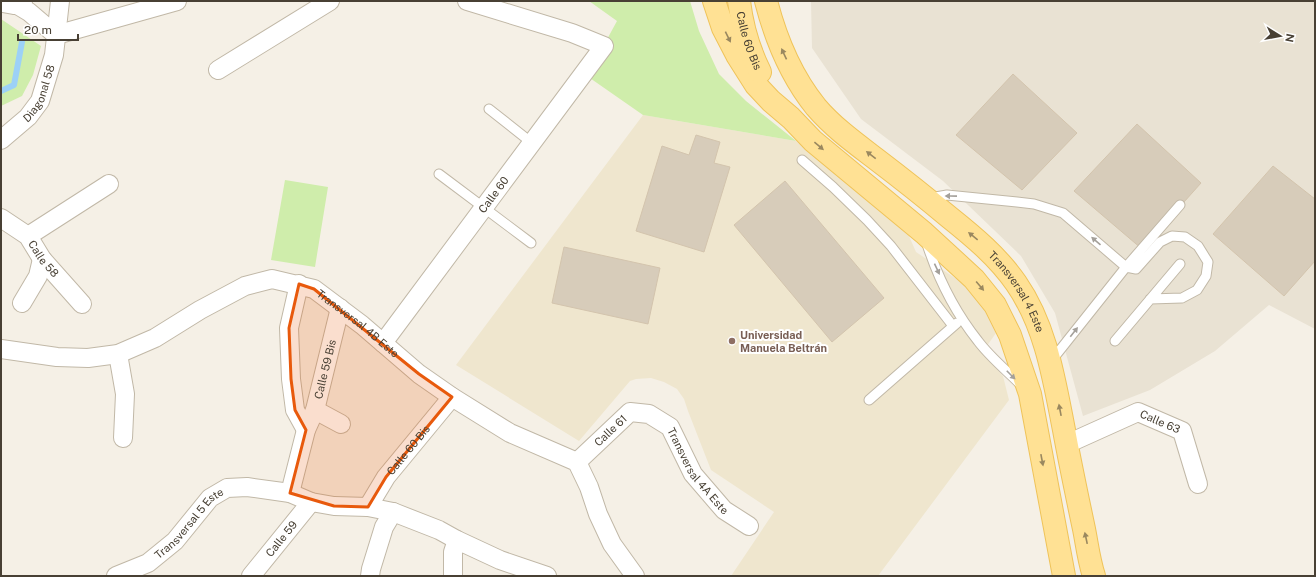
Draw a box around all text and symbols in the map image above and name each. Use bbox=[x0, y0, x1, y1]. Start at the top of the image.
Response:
street label: Calle 60 Bis bbox=[735, 11, 764, 72]
scale bar bbox=[18, 16, 78, 42]
north arrow bbox=[1260, 16, 1300, 56]
text: 20 m bbox=[24, 23, 52, 37]
one-way arrow bbox=[725, 31, 731, 43]
text: N bbox=[1283, 33, 1297, 43]
one-way arrow bbox=[780, 47, 786, 59]
street label: Diagonal 58 bbox=[21, 63, 57, 124]
one-way arrow bbox=[813, 141, 824, 150]
one-way arrow bbox=[865, 151, 876, 160]
street label: Calle 60 bbox=[476, 174, 511, 215]
one-way arrow bbox=[944, 193, 957, 199]
one-way arrow bbox=[967, 232, 978, 241]
one-way arrow bbox=[1091, 237, 1102, 246]
street label: Calle 58 bbox=[26, 238, 61, 279]
street label: Transversal 4 Este bbox=[986, 249, 1046, 334]
one-way arrow bbox=[934, 264, 940, 275]
one-way arrow bbox=[975, 281, 984, 292]
street label: Transversal 4B Este bbox=[314, 287, 401, 360]
one-way arrow bbox=[1069, 327, 1078, 338]
place label: Universidad Manuela Beltrán bbox=[740, 329, 827, 354]
marker: Universidad Manuela Beltrán bbox=[727, 336, 737, 346]
street label: Calle 59 Bis bbox=[312, 338, 338, 400]
one-way arrow bbox=[1006, 370, 1016, 380]
one-way arrow bbox=[1057, 404, 1063, 417]
street label: Calle 63 bbox=[1138, 408, 1182, 436]
street label: Calle 61 bbox=[592, 412, 629, 449]
street label: Calle 60 Bis bbox=[384, 422, 432, 477]
street label: Transversal 4A Este bbox=[665, 426, 730, 517]
one-way arrow bbox=[1040, 453, 1046, 466]
street label: Transversal 5 Este bbox=[152, 486, 225, 561]
street label: Calle 59 bbox=[263, 518, 299, 559]
one-way arrow bbox=[1082, 532, 1088, 544]

